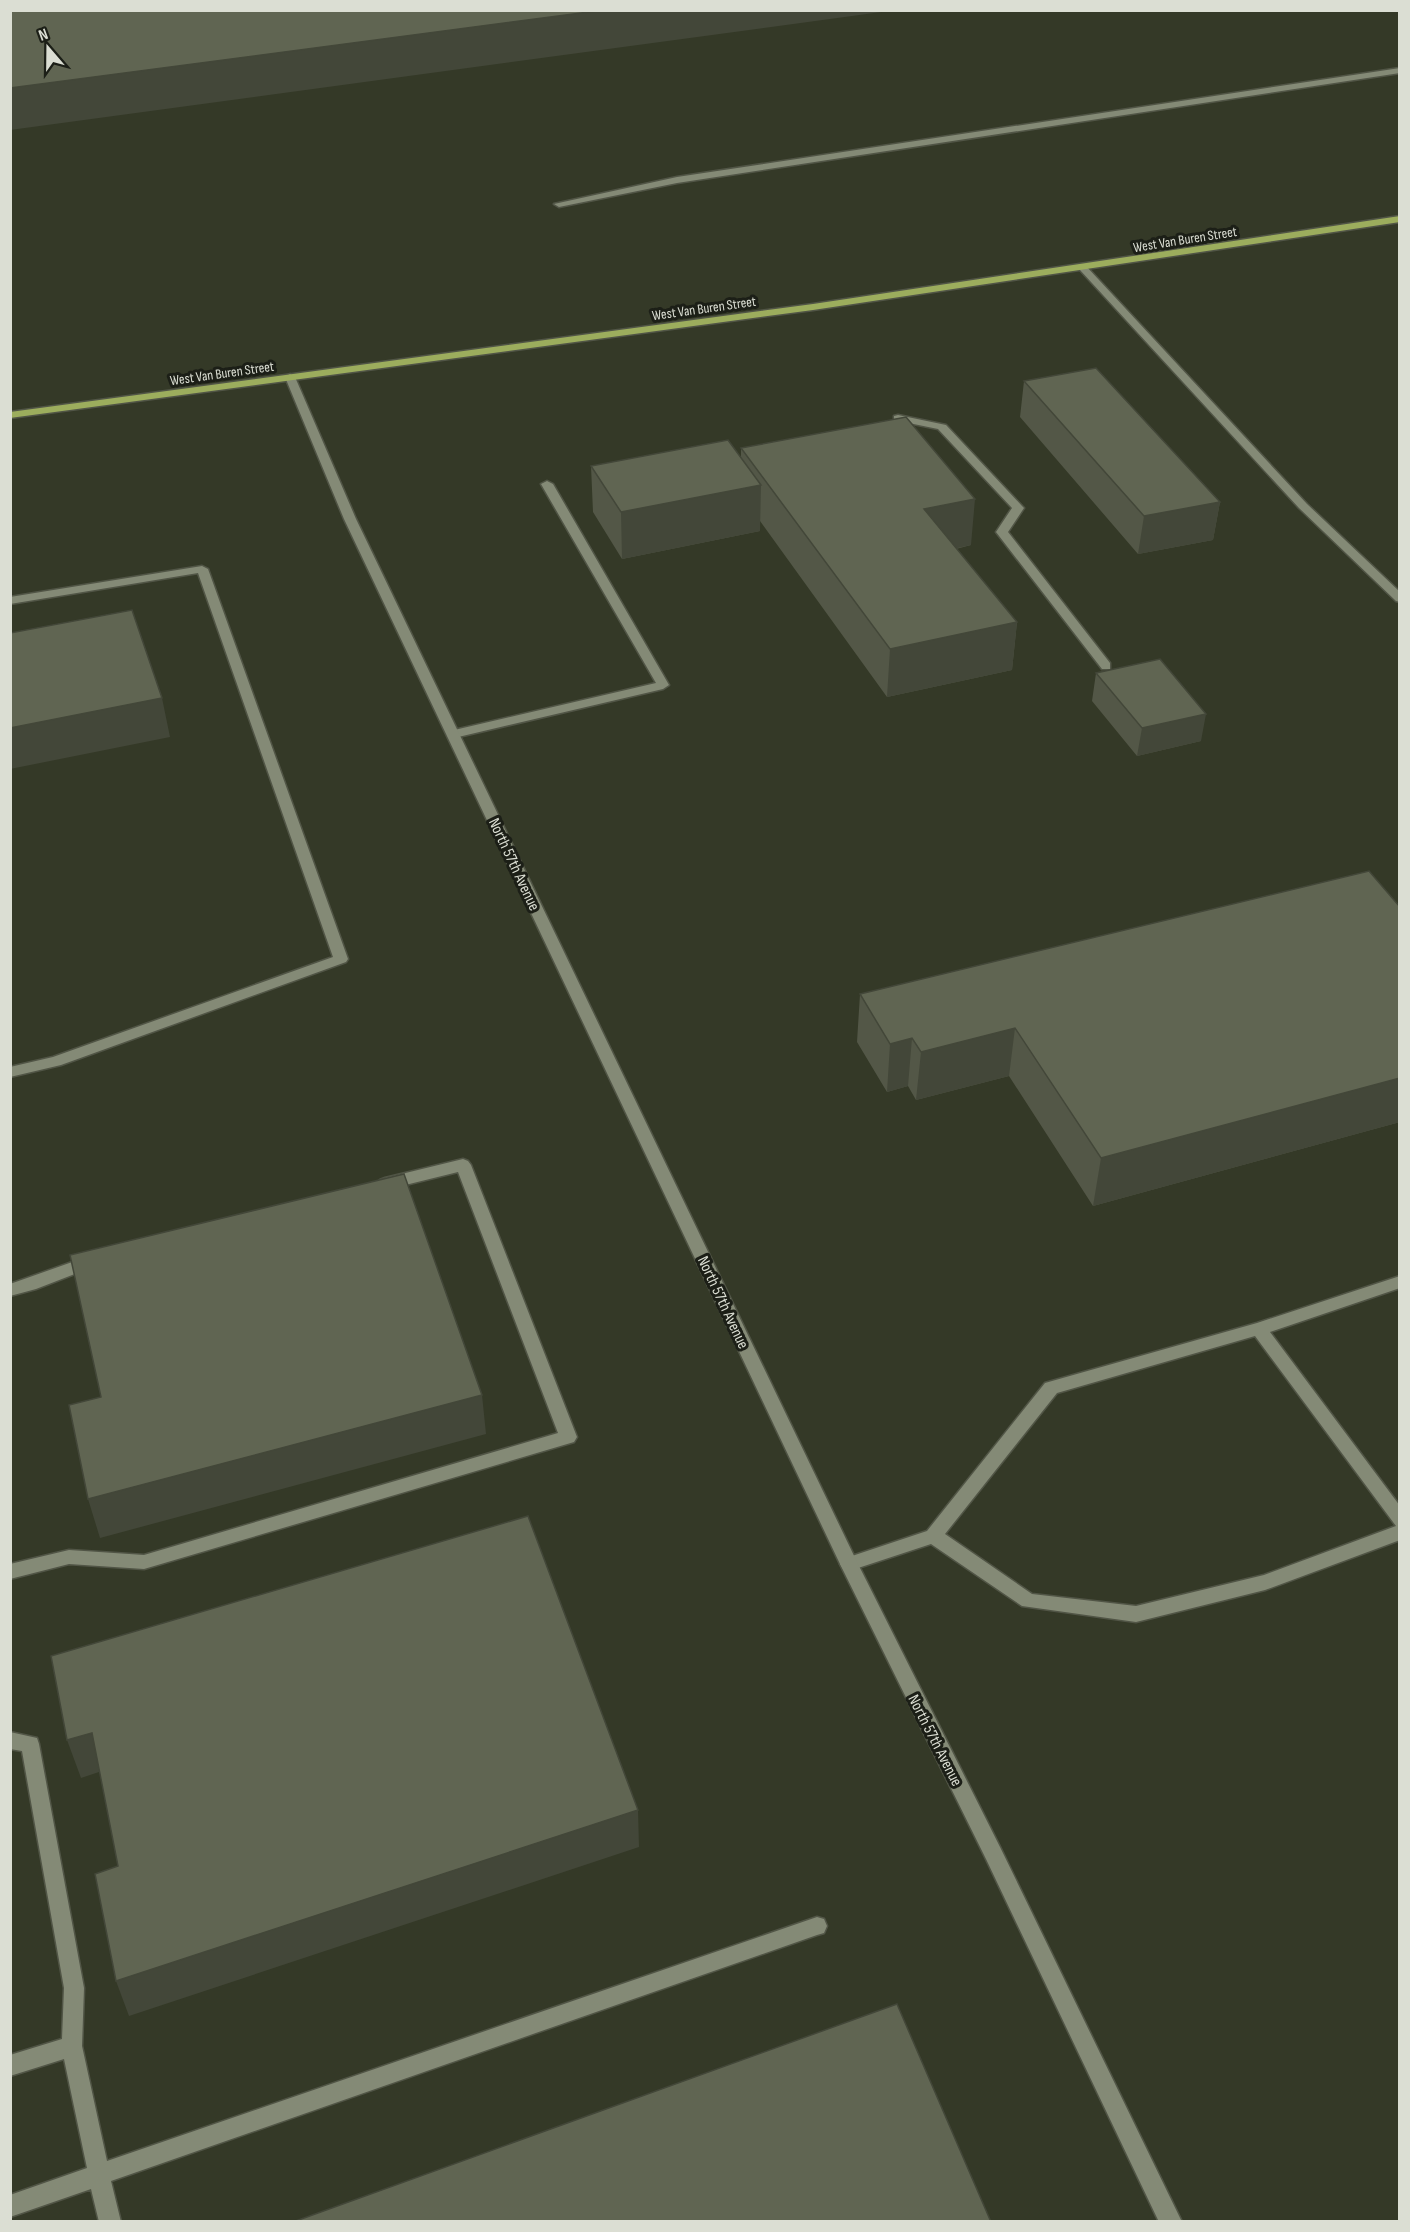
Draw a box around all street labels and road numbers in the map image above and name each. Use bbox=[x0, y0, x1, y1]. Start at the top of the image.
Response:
street label: West Van Buren Street bbox=[1132, 223, 1238, 256]
street label: West Van Buren Street bbox=[651, 293, 757, 324]
street label: West Van Buren Street bbox=[169, 358, 275, 389]
street label: North 57th Avenue bbox=[484, 815, 543, 914]
street label: North 57th Avenue bbox=[693, 1253, 752, 1352]
street label: North 57th Avenue bbox=[903, 1692, 966, 1790]

